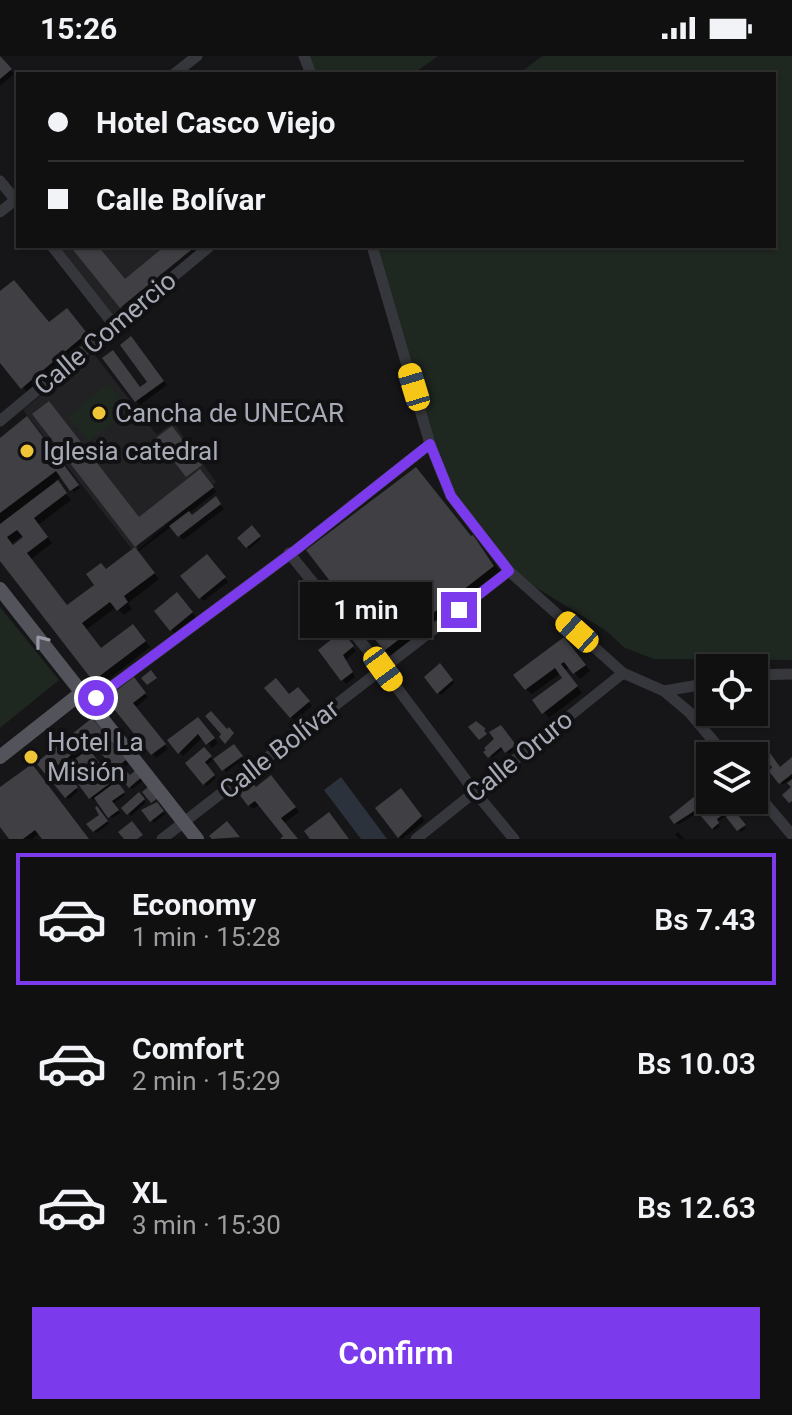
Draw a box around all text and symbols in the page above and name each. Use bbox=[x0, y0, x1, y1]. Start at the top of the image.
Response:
text: 15:26 bbox=[40, 11, 117, 46]
text: Hotel Casco Viejo bbox=[96, 105, 335, 140]
text: Calle Bolívar bbox=[96, 182, 265, 217]
street label: Calle Comercio bbox=[28, 265, 182, 401]
car bbox=[396, 361, 432, 413]
place label: Cancha de UNECAR bbox=[115, 398, 344, 428]
marker: Cancha de UNECAR bbox=[90, 404, 108, 422]
place label: Iglesia catedral bbox=[43, 436, 219, 466]
marker: Iglesia catedral bbox=[18, 442, 36, 460]
callout: 1 min bbox=[299, 582, 431, 638]
route end bbox=[441, 592, 477, 628]
text: 1 min bbox=[333, 595, 399, 625]
car bbox=[551, 607, 603, 657]
one-way arrow bbox=[36, 635, 50, 650]
car bbox=[359, 643, 407, 695]
map controls bbox=[696, 654, 768, 814]
button: locate bbox=[696, 654, 768, 726]
route start bbox=[78, 680, 114, 716]
street label: Calle Bolívar bbox=[213, 693, 345, 805]
street label: Calle Oruro bbox=[460, 704, 578, 808]
place label: Hotel La Misión bbox=[47, 727, 144, 787]
button: layers bbox=[696, 742, 768, 814]
marker: Hotel La Misión bbox=[22, 748, 40, 766]
icon: car bbox=[36, 883, 108, 955]
text: Economy bbox=[132, 887, 256, 922]
text: Bs 7.43 bbox=[654, 902, 756, 937]
text: 1 min · 15:28 bbox=[132, 922, 281, 952]
icon: car bbox=[36, 1027, 108, 1099]
text: Comfort bbox=[132, 1031, 244, 1066]
text: Bs 10.03 bbox=[637, 1046, 756, 1081]
text: 2 min · 15:29 bbox=[132, 1066, 281, 1096]
icon: car bbox=[36, 1171, 108, 1243]
text: XL bbox=[132, 1175, 167, 1210]
text: Bs 12.63 bbox=[637, 1190, 756, 1225]
text: 3 min · 15:30 bbox=[132, 1210, 281, 1240]
button: Confirm bbox=[32, 1307, 760, 1399]

